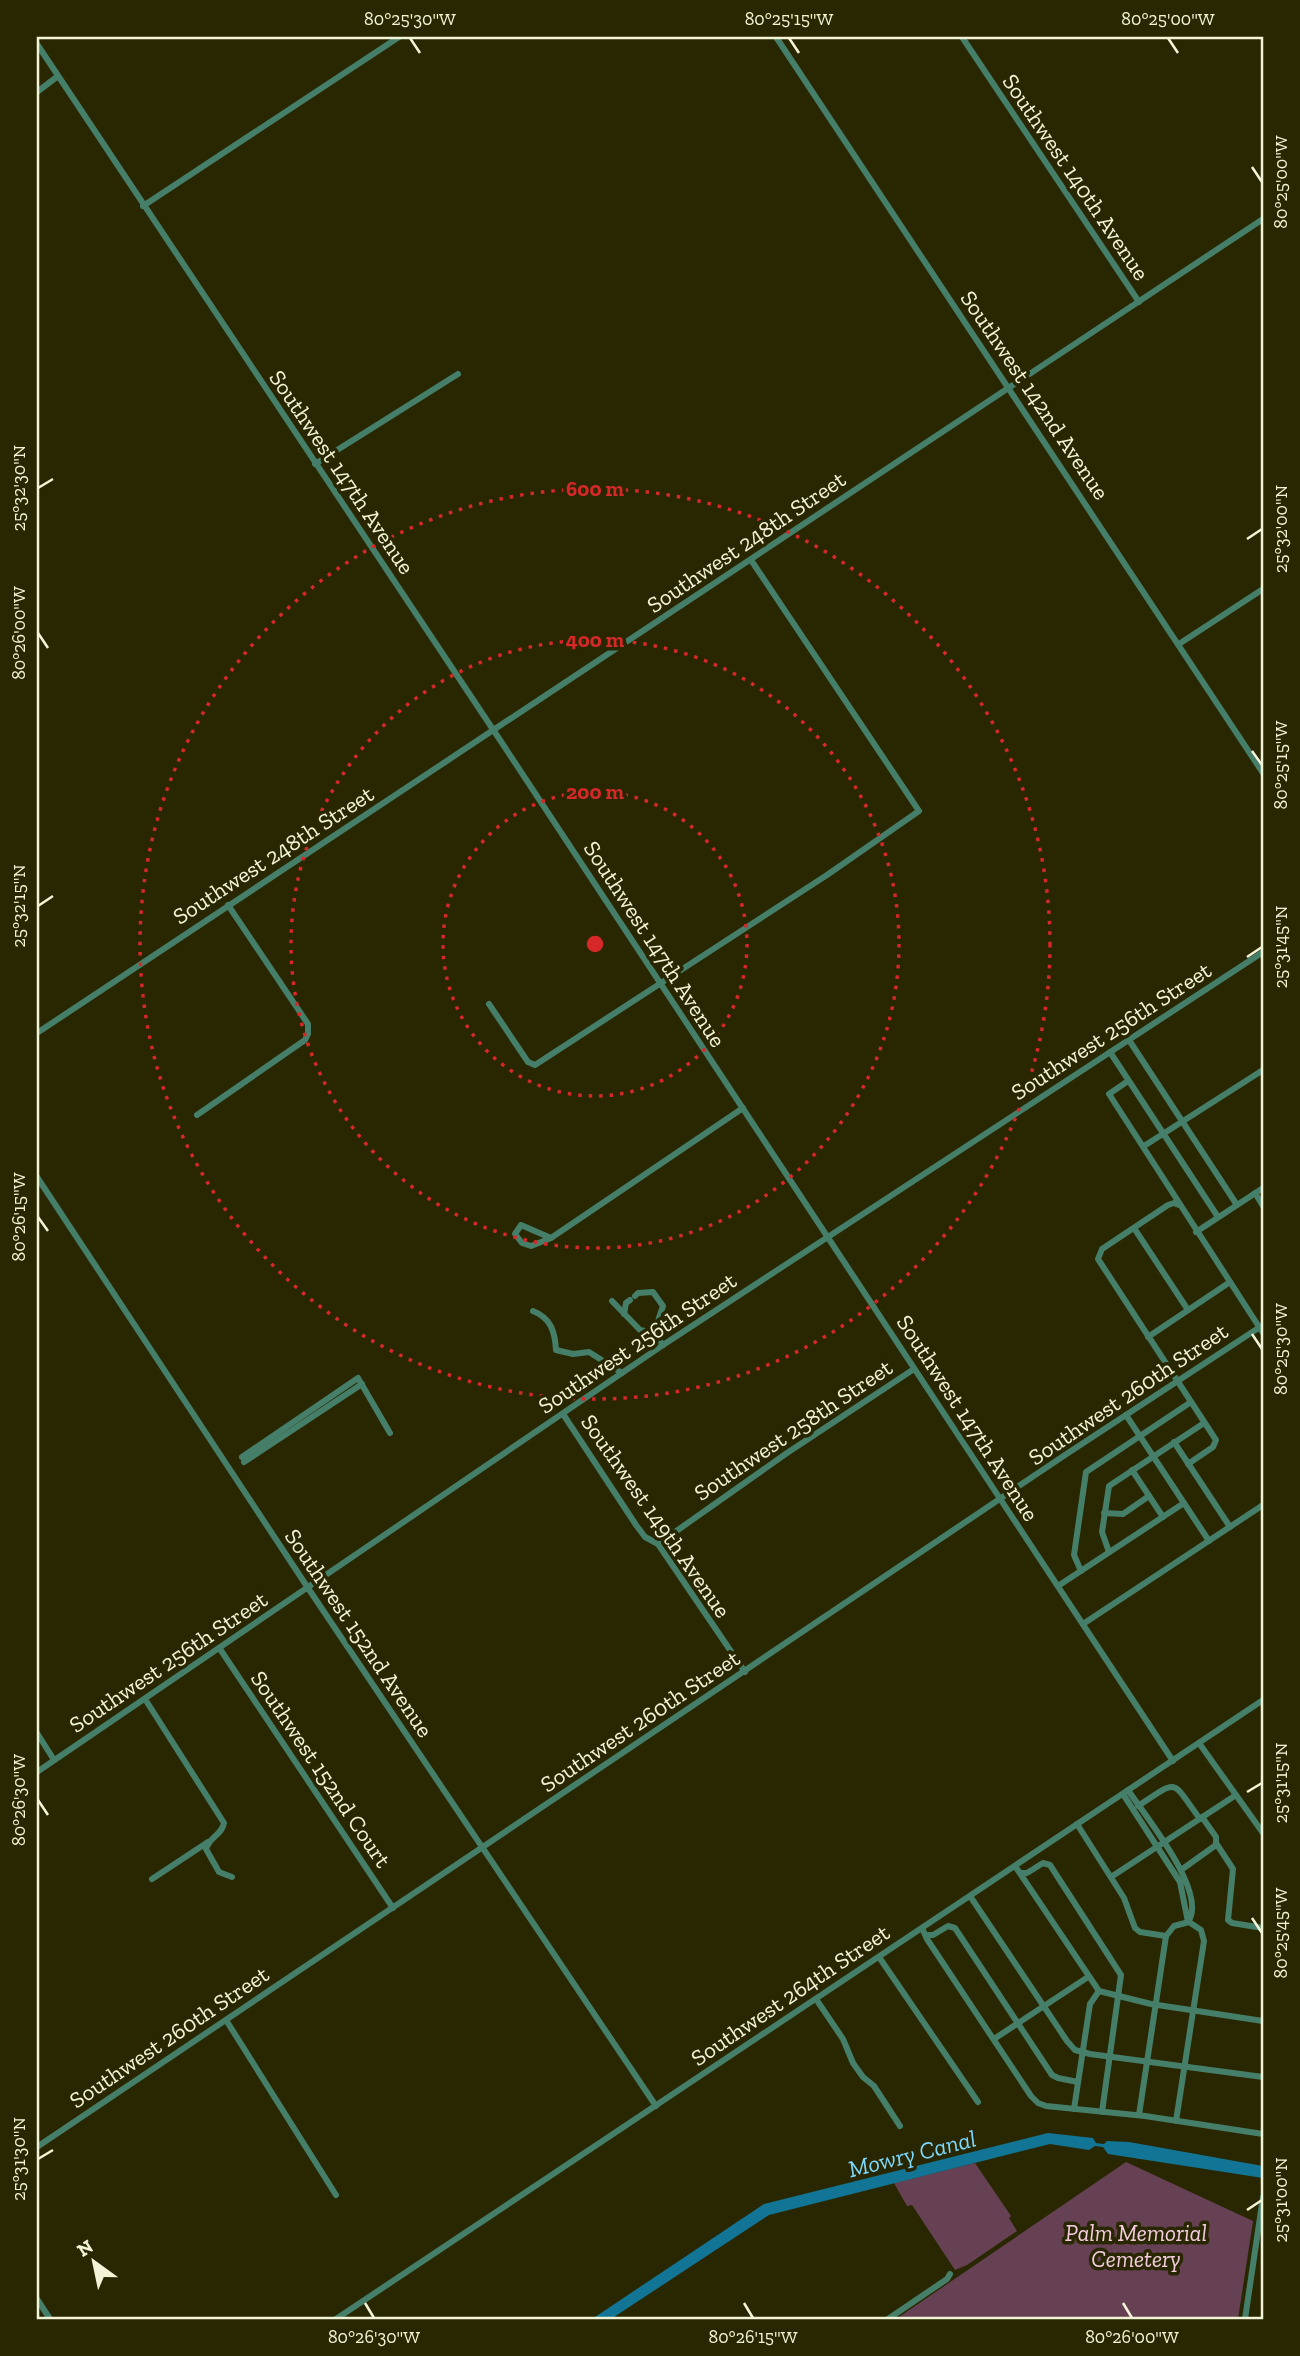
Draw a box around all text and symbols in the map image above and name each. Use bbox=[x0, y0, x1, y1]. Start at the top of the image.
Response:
text: 80°25'30"W bbox=[364, 8, 456, 30]
text: 80°25'15"W bbox=[745, 8, 834, 30]
text: 80°25'00"W bbox=[1121, 8, 1215, 30]
street label: Southwest 140th Avenue bbox=[996, 68, 1156, 286]
text: 80°25'00"W bbox=[1270, 135, 1292, 229]
street label: Southwest 142nd Avenue bbox=[955, 285, 1115, 505]
street label: Southwest 147th Avenue bbox=[263, 365, 421, 579]
text: 25°32'30"N bbox=[8, 445, 30, 531]
street label: Southwest 248th Street bbox=[641, 465, 851, 619]
text: 600 m bbox=[566, 476, 624, 501]
text: 25°32'00"N bbox=[1270, 485, 1292, 573]
text: 80°26'00"W bbox=[8, 586, 30, 680]
text: 400 m bbox=[566, 627, 625, 652]
text: 80°25'15"W bbox=[1270, 720, 1292, 809]
street label: Southwest 248th Street bbox=[167, 779, 379, 930]
text: 200 m bbox=[566, 779, 624, 804]
street label: Southwest 147th Avenue bbox=[578, 836, 732, 1052]
text: 25°32'15"N bbox=[8, 864, 30, 948]
text: 25°31'45"N bbox=[1270, 906, 1292, 988]
centre of rings bbox=[583, 932, 607, 956]
street label: Southwest 256th Street bbox=[1006, 956, 1217, 1106]
text: 80°26'15"W bbox=[8, 1172, 30, 1262]
street label: Southwest 256th Street bbox=[533, 1266, 742, 1420]
text: 80°25'30"W bbox=[1270, 1303, 1292, 1395]
street label: Southwest 147th Avenue bbox=[891, 1310, 1045, 1526]
street label: Southwest 260th Street bbox=[1023, 1317, 1233, 1471]
street label: Southwest 258th Street bbox=[689, 1353, 898, 1507]
street label: Southwest 149th Avenue bbox=[575, 1409, 737, 1623]
street label: Southwest 152nd Avenue bbox=[279, 1523, 439, 1743]
street label: Southwest 256th Street bbox=[64, 1585, 273, 1739]
street label: Southwest 260th Street bbox=[535, 1644, 745, 1798]
street label: Southwest 152nd Court bbox=[245, 1665, 398, 1873]
text: 25°31'15"N bbox=[1270, 1743, 1292, 1823]
text: 80°26'30"W bbox=[8, 1754, 30, 1846]
text: 80°25'45"W bbox=[1270, 1887, 1292, 1978]
street label: Southwest 264th Street bbox=[685, 1918, 895, 2072]
street label: Southwest 260th Street bbox=[64, 1960, 274, 2114]
text: 25°31'30"N bbox=[8, 2117, 30, 2201]
water label: Mowry Canal bbox=[845, 2124, 979, 2183]
text: 25°31'00"N bbox=[1270, 2157, 1292, 2243]
park label: Palm Memorial Cemetery bbox=[1065, 2219, 1207, 2273]
north arrow bbox=[60, 2226, 130, 2296]
text: N bbox=[73, 2235, 97, 2262]
text: 80°26'30"W bbox=[328, 2326, 420, 2348]
text: 80°26'15"W bbox=[708, 2326, 798, 2348]
text: 80°26'00"W bbox=[1085, 2326, 1179, 2348]

